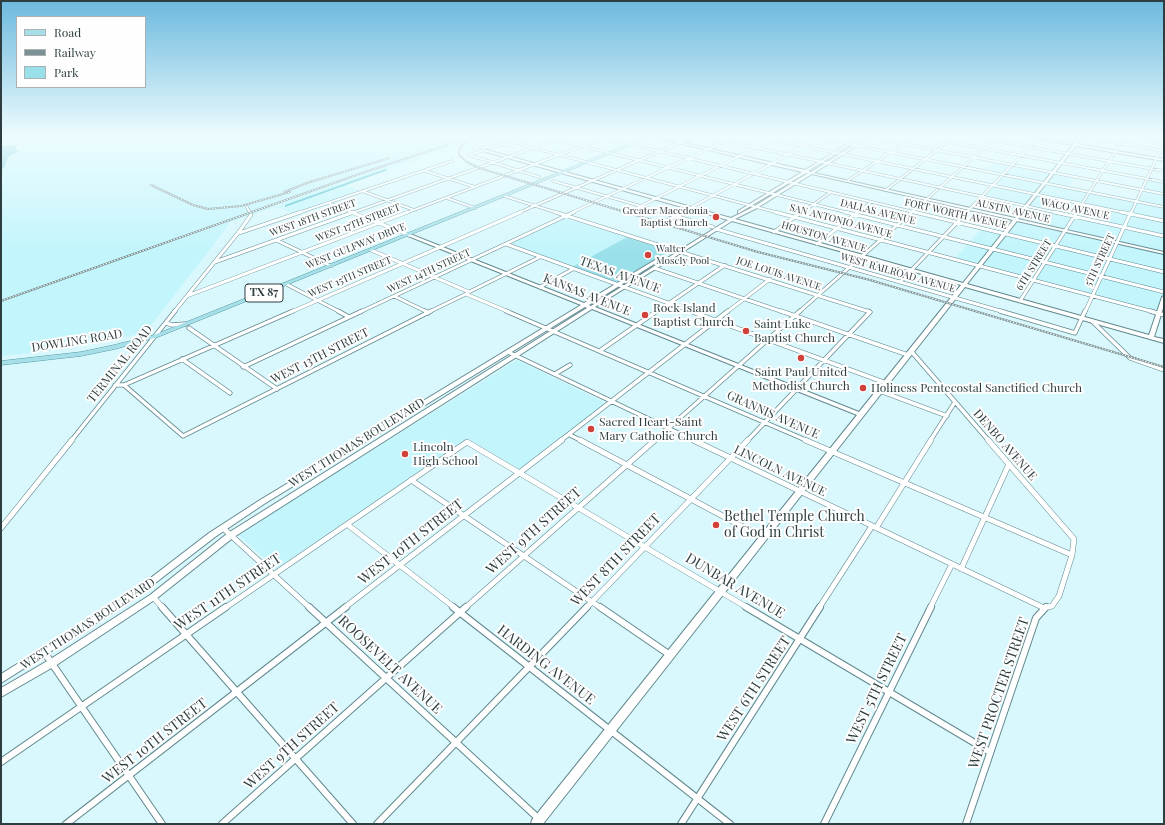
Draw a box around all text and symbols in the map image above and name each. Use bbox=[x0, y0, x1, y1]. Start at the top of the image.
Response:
legend bbox=[16, 16, 146, 88]
text: Road bbox=[54, 24, 81, 40]
text: Railway bbox=[54, 44, 96, 60]
text: Park bbox=[54, 64, 79, 80]
street label: FORT WORTH AVENUE bbox=[903, 196, 1009, 232]
street label: WACO AVENUE bbox=[1040, 196, 1110, 222]
street label: WEST 18TH STREET bbox=[268, 197, 358, 239]
street label: DALLAS AVENUE bbox=[839, 197, 917, 227]
street label: AUSTIN AVENUE bbox=[975, 197, 1051, 225]
street label: WEST 17TH STREET bbox=[314, 201, 402, 245]
street label: SAN ANTONIO AVENUE bbox=[788, 201, 894, 241]
place label: Greater Macedonia Baptist Church bbox=[622, 205, 708, 228]
marker: Greater Macedonia Baptist Church bbox=[711, 212, 721, 222]
street label: HOUSTON AVENUE bbox=[780, 219, 868, 255]
street label: WEST GULFWAY DRIVE bbox=[304, 220, 408, 272]
street label: 5TH STREET bbox=[1083, 232, 1117, 288]
street label: 6TH STREET bbox=[1014, 237, 1054, 293]
place label: Walter Mosely Pool bbox=[656, 243, 709, 266]
street label: WEST 14TH STREET bbox=[385, 246, 473, 296]
marker: Walter Mosely Pool bbox=[643, 250, 653, 260]
street label: WEST RAILROAD AVENUE bbox=[839, 251, 957, 295]
street label: WEST 15TH STREET bbox=[306, 254, 394, 300]
street label: TEXAS AVENUE bbox=[578, 254, 662, 296]
street label: JOE LOUIS AVENUE bbox=[735, 255, 823, 293]
street label: KANSAS AVENUE bbox=[541, 271, 633, 319]
road number: TX 87 bbox=[245, 284, 283, 302]
place label: Rock Island Baptist Church bbox=[653, 301, 734, 329]
marker: Rock Island Baptist Church bbox=[640, 310, 650, 320]
place label: Saint Luke Baptist Church bbox=[754, 317, 835, 345]
street label: TERMINAL ROAD bbox=[84, 322, 156, 406]
street label: WEST 13TH STREET bbox=[269, 325, 371, 387]
marker: Saint Luke Baptist Church bbox=[741, 326, 751, 336]
street label: DOWLING ROAD bbox=[31, 327, 123, 355]
marker: Saint Paul United Methodist Church bbox=[796, 353, 806, 363]
place label: Saint Paul United Methodist Church bbox=[752, 365, 850, 393]
place label: Holiness Pentecostal Sanctified Church bbox=[871, 381, 1082, 395]
marker: Holiness Pentecostal Sanctified Church bbox=[858, 383, 868, 393]
street label: GRANNIS AVENUE bbox=[724, 388, 822, 442]
street label: WEST THOMAS BOULEVARD bbox=[287, 395, 427, 491]
street label: DENBO AVENUE bbox=[970, 407, 1040, 483]
place label: Sacred Heart-Saint Mary Catholic Church bbox=[599, 415, 718, 443]
marker: Sacred Heart-Saint Mary Catholic Church bbox=[586, 424, 596, 434]
place label: Lincoln High School bbox=[413, 440, 478, 468]
street label: LINCOLN AVENUE bbox=[732, 442, 828, 500]
marker: Lincoln High School bbox=[400, 449, 410, 459]
street label: WEST 9TH STREET bbox=[483, 484, 585, 578]
street label: WEST 10TH STREET bbox=[355, 496, 467, 588]
place label: Bethel Temple Church of God in Christ bbox=[724, 509, 865, 542]
street label: WEST 8TH STREET bbox=[568, 510, 664, 610]
marker: Bethel Temple Church of God in Christ bbox=[711, 520, 721, 530]
street label: WEST 11TH STREET bbox=[171, 550, 285, 634]
street label: DUNBAR AVENUE bbox=[682, 550, 788, 622]
street label: WEST THOMAS BOULEVARD bbox=[18, 575, 158, 673]
street label: ROOSEVELT AVENUE bbox=[334, 612, 446, 718]
street label: WEST PROCTER STREET bbox=[965, 615, 1033, 771]
street label: HARDING AVENUE bbox=[494, 622, 598, 708]
street label: WEST 5TH STREET bbox=[843, 631, 911, 747]
street label: WEST 6TH STREET bbox=[714, 633, 794, 745]
street label: WEST 10TH STREET bbox=[99, 695, 211, 787]
street label: WEST 9TH STREET bbox=[241, 699, 343, 793]

